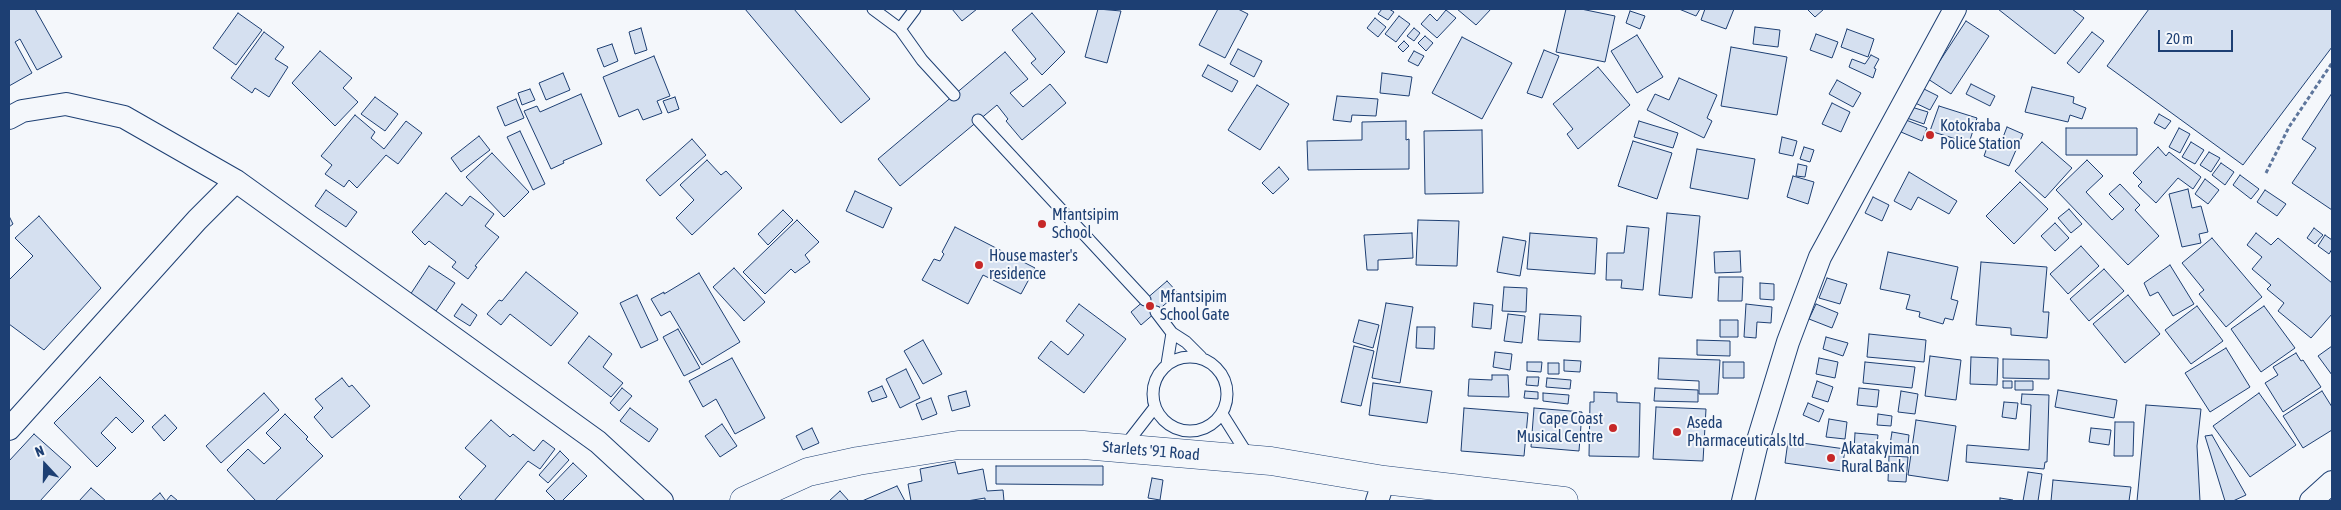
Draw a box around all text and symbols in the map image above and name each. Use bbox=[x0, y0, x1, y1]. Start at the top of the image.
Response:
scale bar bbox=[2161, 20, 2236, 52]
text: 20 m bbox=[2166, 30, 2193, 47]
place label: Kotokraba Police Station bbox=[1940, 116, 2021, 154]
marker: Kotokraba Police Station bbox=[1924, 129, 1936, 141]
place label: Mfantsipim School bbox=[1052, 205, 1119, 243]
marker: Mfantsipim School bbox=[1036, 218, 1048, 230]
place label: House master's residence bbox=[989, 246, 1078, 284]
marker: House master's residence bbox=[973, 259, 985, 271]
place label: Mfantsipim School Gate bbox=[1160, 287, 1230, 325]
marker: Mfantsipim School Gate bbox=[1144, 300, 1156, 312]
place label: Cape Coast Musical Centre bbox=[1517, 409, 1603, 447]
place label: Aseda Pharmaceuticals ltd bbox=[1687, 413, 1805, 451]
marker: Cape Coast Musical Centre bbox=[1607, 422, 1619, 434]
marker: Aseda Pharmaceuticals ltd bbox=[1671, 426, 1683, 438]
street label: Starlets '91 Road bbox=[1102, 437, 1200, 465]
place label: Akatakyiman Rural Bank bbox=[1841, 439, 1919, 477]
north arrow bbox=[20, 440, 70, 490]
text: N bbox=[33, 442, 46, 460]
marker: Akatakyiman Rural Bank bbox=[1825, 452, 1837, 464]

